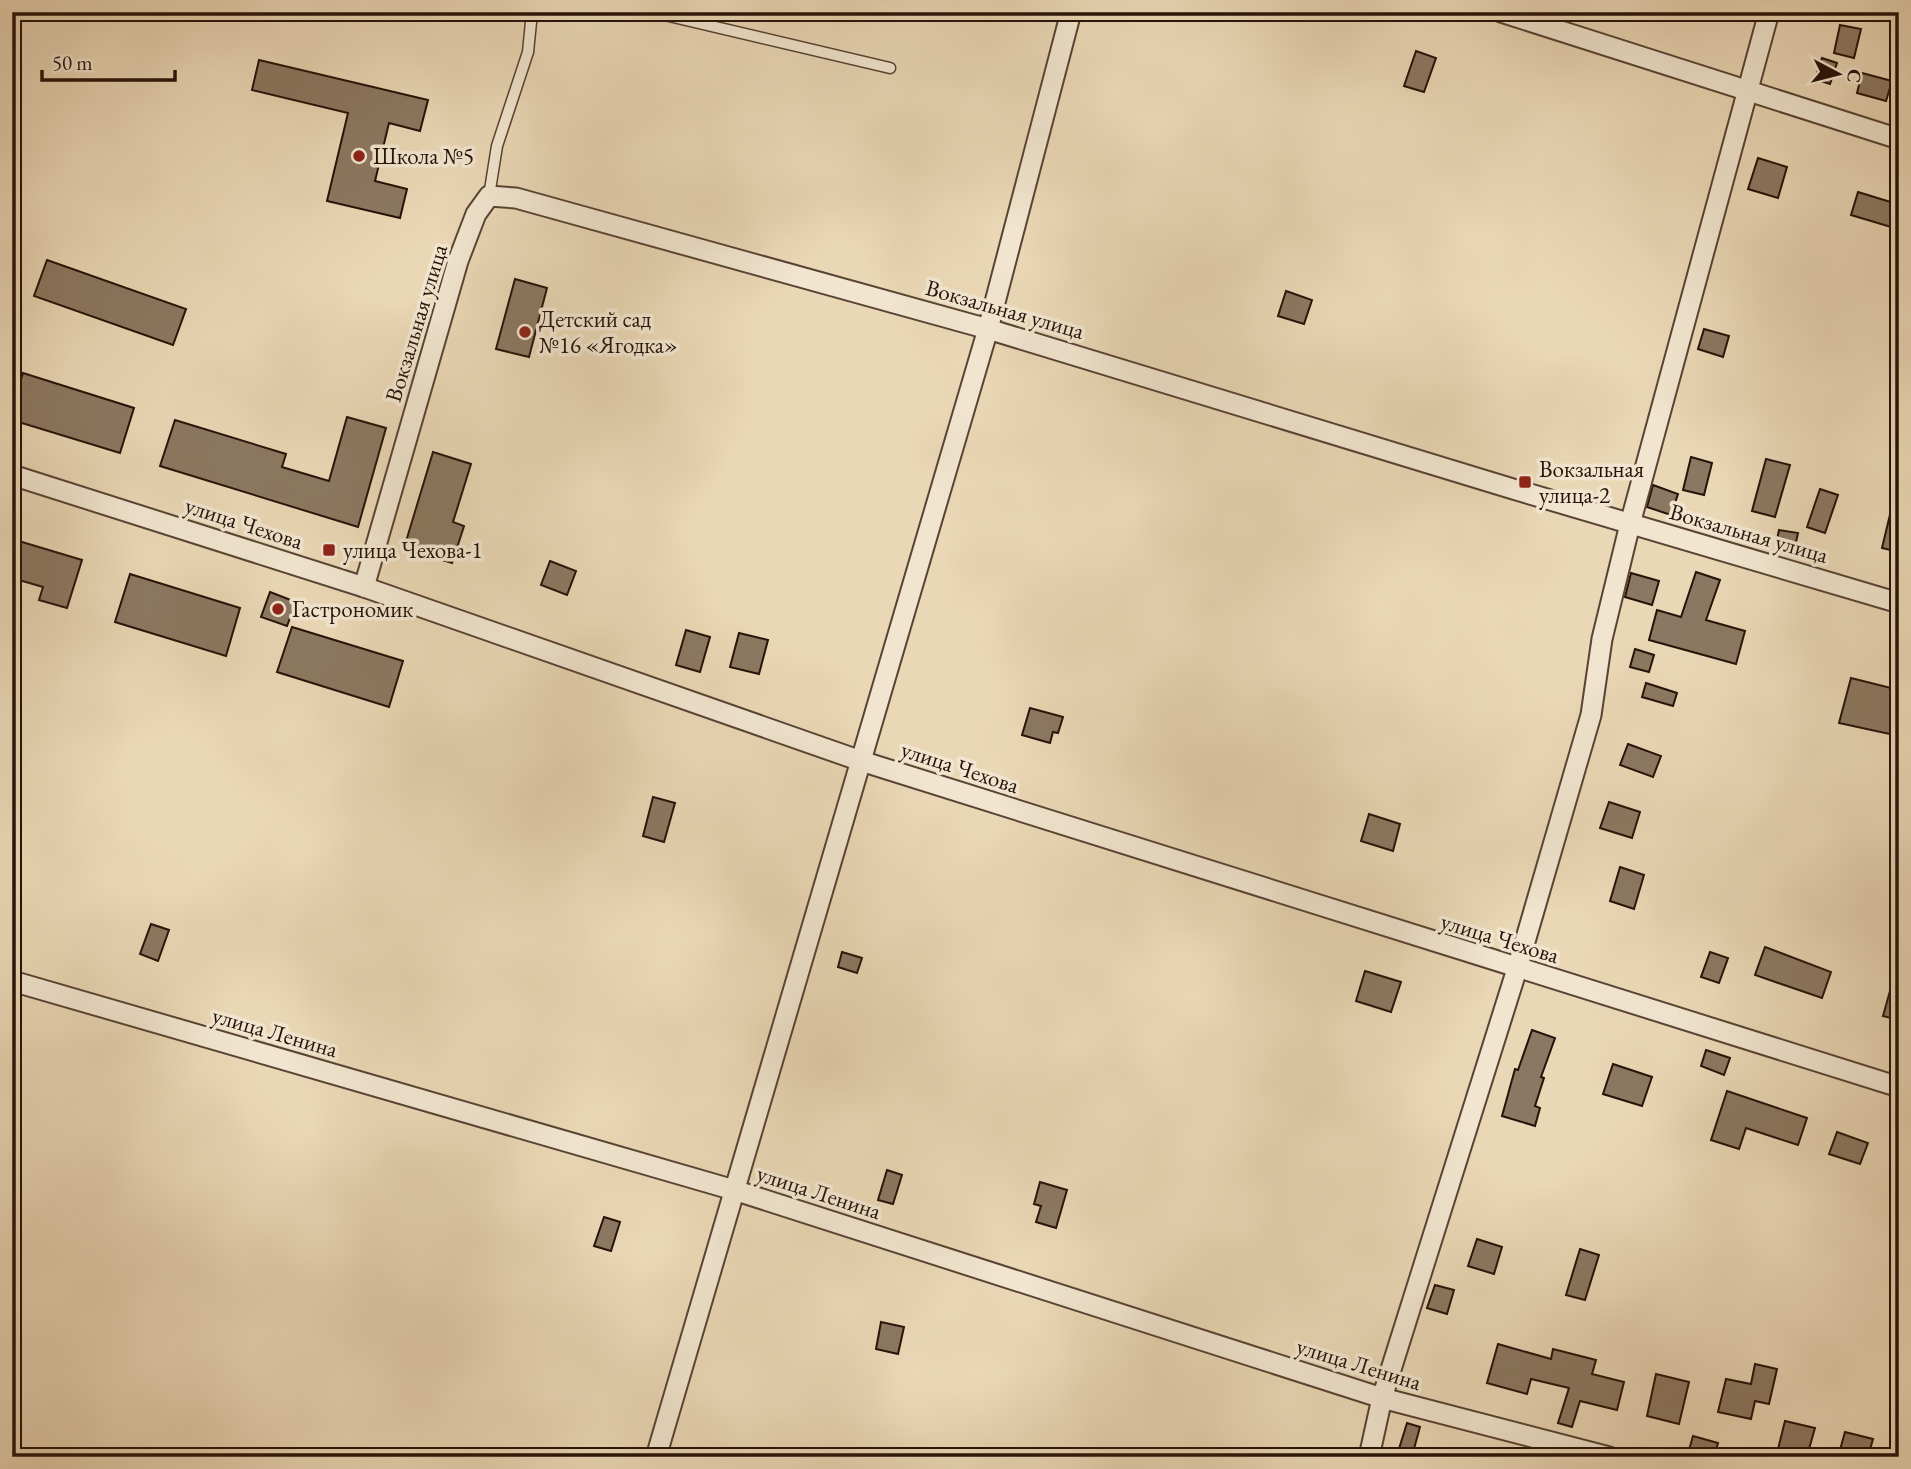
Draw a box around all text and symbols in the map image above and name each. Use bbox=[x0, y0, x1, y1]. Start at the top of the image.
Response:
scale bar bbox=[42, 38, 175, 82]
north arrow bbox=[1802, 38, 1872, 108]
text: 50 m bbox=[52, 49, 93, 76]
text: С bbox=[1841, 68, 1868, 84]
place label: Школа №5 bbox=[373, 141, 474, 171]
marker: Школа №5 bbox=[351, 148, 367, 164]
street label: Вокзальная улица bbox=[378, 240, 454, 406]
street label: Вокзальная улица bbox=[922, 272, 1088, 346]
place label: Детский сад №16 «Ягодка» bbox=[539, 304, 678, 360]
marker: Детский сад №16 «Ягодка» bbox=[517, 324, 533, 340]
place label: Вокзальная улица-2 bbox=[1539, 454, 1644, 510]
marker: Вокзальная улица-2 bbox=[1517, 474, 1533, 490]
street label: улица Чехова bbox=[181, 490, 308, 556]
street label: Вокзальная улица bbox=[1666, 496, 1832, 570]
place label: улица Чехова-1 bbox=[343, 535, 483, 565]
marker: улица Чехова-1 bbox=[321, 542, 337, 558]
place label: Гастрономик bbox=[292, 594, 413, 624]
marker: Гастрономик bbox=[270, 601, 286, 617]
street label: улица Чехова bbox=[897, 734, 1024, 800]
street label: улица Чехова bbox=[1437, 906, 1564, 970]
street label: улица Ленина bbox=[209, 1000, 342, 1064]
street label: улица Ленина bbox=[753, 1158, 886, 1226]
street label: улица Ленина bbox=[1293, 1331, 1426, 1397]

